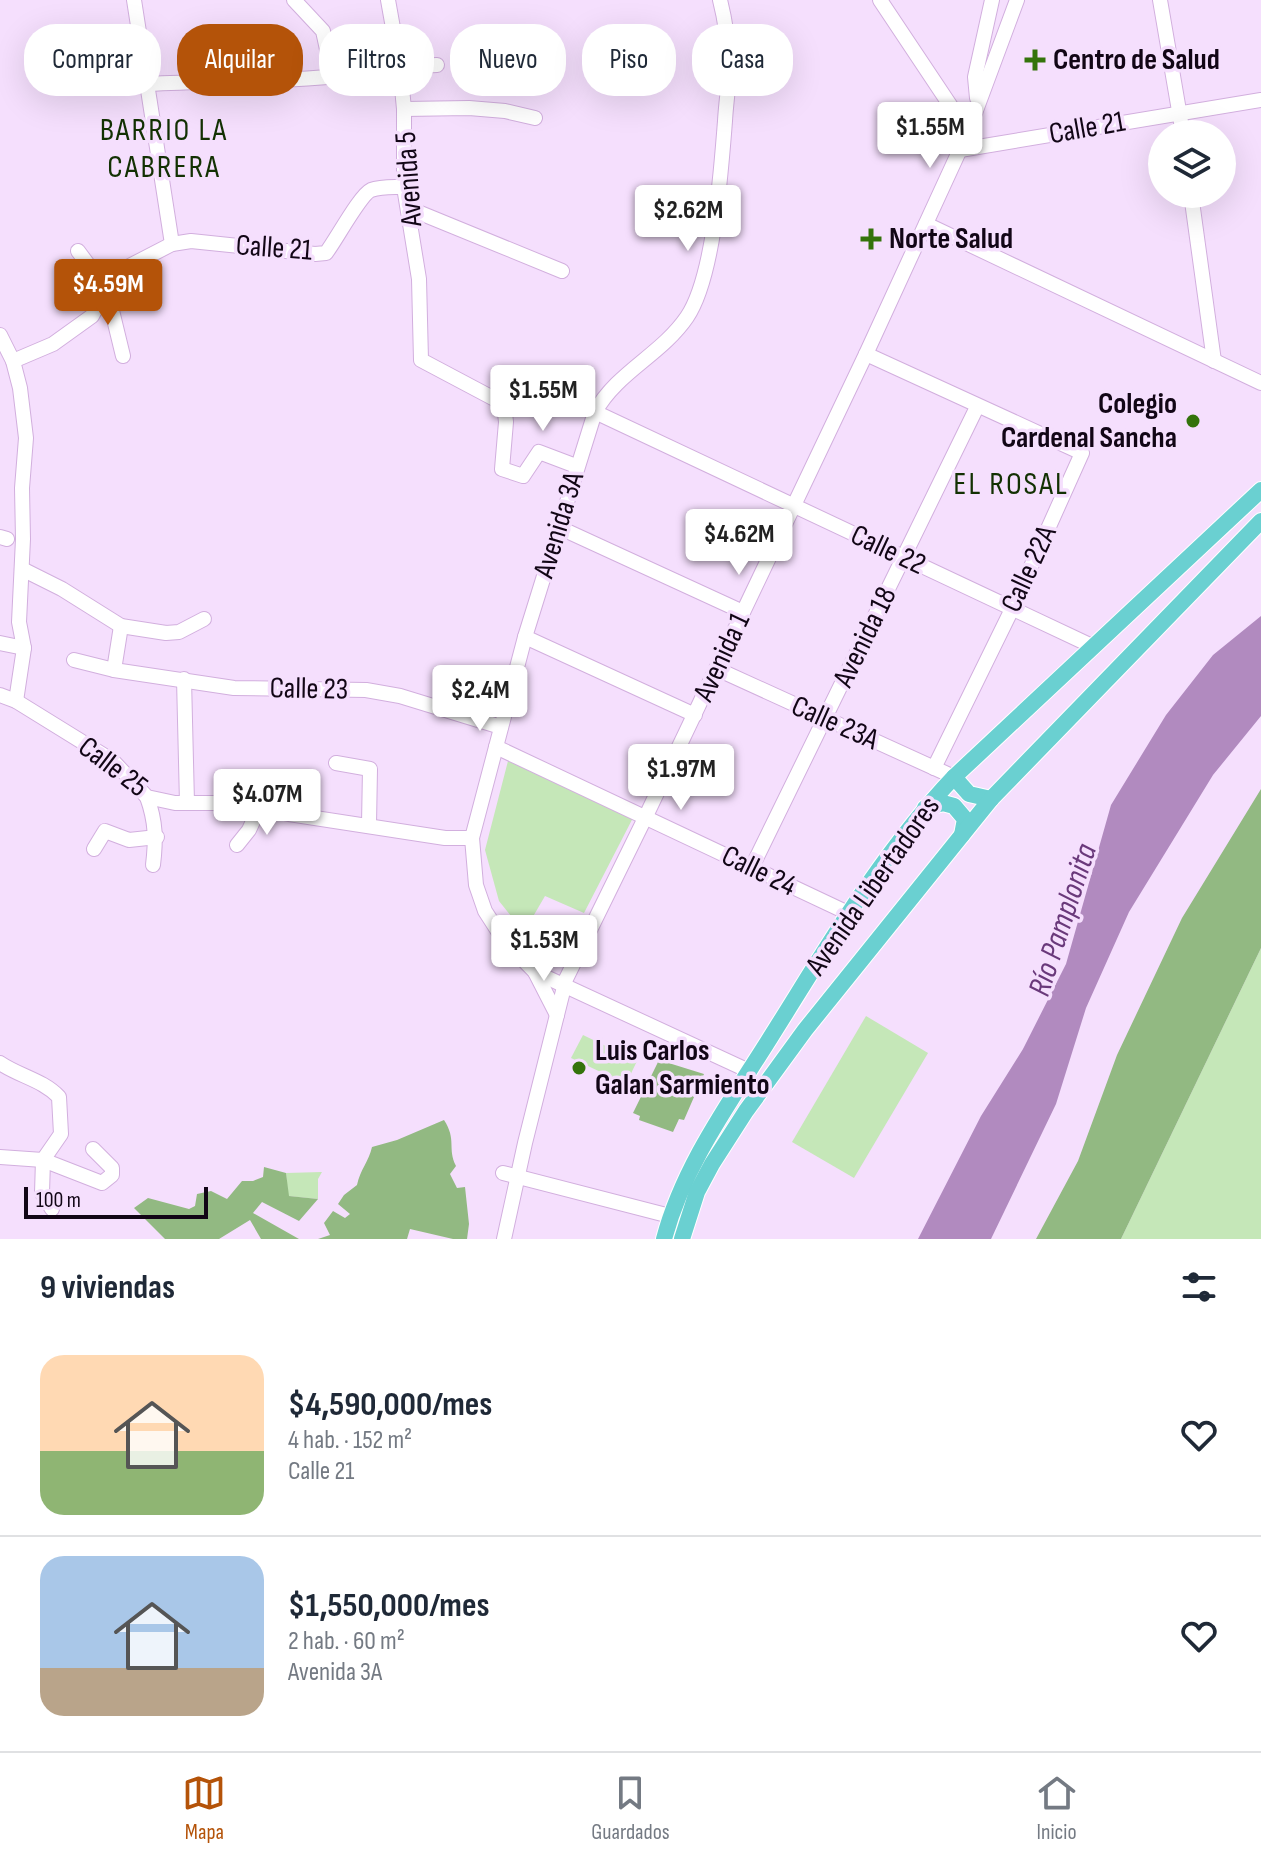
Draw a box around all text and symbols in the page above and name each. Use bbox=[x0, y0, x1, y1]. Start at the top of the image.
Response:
chip: Comprar bbox=[24, 24, 161, 96]
chip: Alquilar bbox=[177, 24, 303, 96]
chip: Filtros bbox=[319, 24, 434, 96]
chip: Nuevo bbox=[450, 24, 566, 96]
chip: Piso bbox=[582, 24, 676, 96]
chip: Casa bbox=[692, 24, 793, 96]
place label: Centro de Salud bbox=[1053, 42, 1220, 78]
marker: Centro de Salud bbox=[1024, 49, 1046, 71]
pin: $1.55M bbox=[865, 102, 995, 170]
street label: Calle 21 bbox=[1046, 104, 1128, 152]
district label: BARRIO LA CABRERA bbox=[100, 111, 228, 187]
text: $1.55M bbox=[895, 112, 965, 143]
map controls bbox=[1148, 120, 1236, 208]
button: layers bbox=[1148, 120, 1236, 208]
street label: Avenida 5 bbox=[388, 130, 430, 229]
pin: $2.62M bbox=[623, 185, 753, 253]
text: $2.62M bbox=[653, 195, 723, 226]
place label: Norte Salud bbox=[889, 221, 1013, 257]
street label: Calle 21 bbox=[235, 227, 314, 269]
marker: Norte Salud bbox=[860, 228, 882, 250]
pin: $4.59M bbox=[43, 259, 173, 327]
text: $4.59M bbox=[72, 269, 144, 300]
pin: $1.55M bbox=[478, 365, 608, 433]
text: $1.55M bbox=[508, 375, 578, 406]
place label: Colegio Cardenal Sancha bbox=[1001, 386, 1177, 456]
marker: Colegio Cardenal Sancha bbox=[1184, 412, 1202, 430]
district label: EL ROSAL bbox=[953, 465, 1069, 504]
street label: Avenida 3A bbox=[526, 468, 592, 583]
pin: $4.62M bbox=[674, 509, 804, 577]
street label: Calle 22 bbox=[845, 517, 931, 583]
text: $4.62M bbox=[703, 519, 775, 550]
street label: Calle 22A bbox=[993, 520, 1065, 618]
street label: Avenida 18 bbox=[825, 581, 905, 694]
street label: Avenida 1 bbox=[685, 607, 758, 708]
pin: $2.4M bbox=[424, 665, 536, 733]
street label: Calle 23 bbox=[269, 670, 349, 708]
text: $2.4M bbox=[450, 675, 510, 706]
street label: Calle 23A bbox=[786, 688, 884, 758]
street label: Calle 25 bbox=[71, 729, 155, 805]
pin: $1.97M bbox=[616, 744, 746, 812]
text: $1.97M bbox=[646, 754, 716, 785]
pin: $4.07M bbox=[202, 769, 332, 837]
text: $4.07M bbox=[232, 779, 302, 810]
street label: Avenida Libertadores bbox=[798, 790, 948, 983]
street label: Calle 24 bbox=[716, 838, 802, 904]
water label: Río Pamplonita bbox=[1020, 839, 1106, 1001]
pin: $1.53M bbox=[479, 915, 609, 983]
text: $1.53M bbox=[509, 925, 579, 956]
place label: Luis Carlos Galan Sarmiento bbox=[595, 1033, 769, 1103]
marker: Luis Carlos Galan Sarmiento bbox=[570, 1059, 588, 1077]
scale bar bbox=[24, 1183, 208, 1219]
text: 100 m bbox=[36, 1187, 81, 1214]
icon: filters bbox=[1177, 1265, 1221, 1309]
text: 9 viviendas bbox=[40, 1267, 175, 1308]
text: $4,590,000/mes bbox=[288, 1384, 492, 1425]
icon: home bbox=[104, 1387, 200, 1483]
icon: heart bbox=[1177, 1413, 1221, 1457]
text: 4 hab. · 152 m² bbox=[288, 1425, 412, 1456]
text: Calle 21 bbox=[288, 1456, 354, 1487]
text: $1,550,000/mes bbox=[288, 1585, 489, 1626]
icon: home bbox=[104, 1588, 200, 1684]
icon: heart bbox=[1177, 1614, 1221, 1658]
text: 2 hab. · 60 m² bbox=[288, 1626, 405, 1657]
text: Avenida 3A bbox=[288, 1657, 382, 1688]
tab: Mapa bbox=[182, 1771, 226, 1846]
tab: Guardados bbox=[591, 1771, 670, 1846]
tab: Inicio bbox=[1035, 1771, 1079, 1846]

